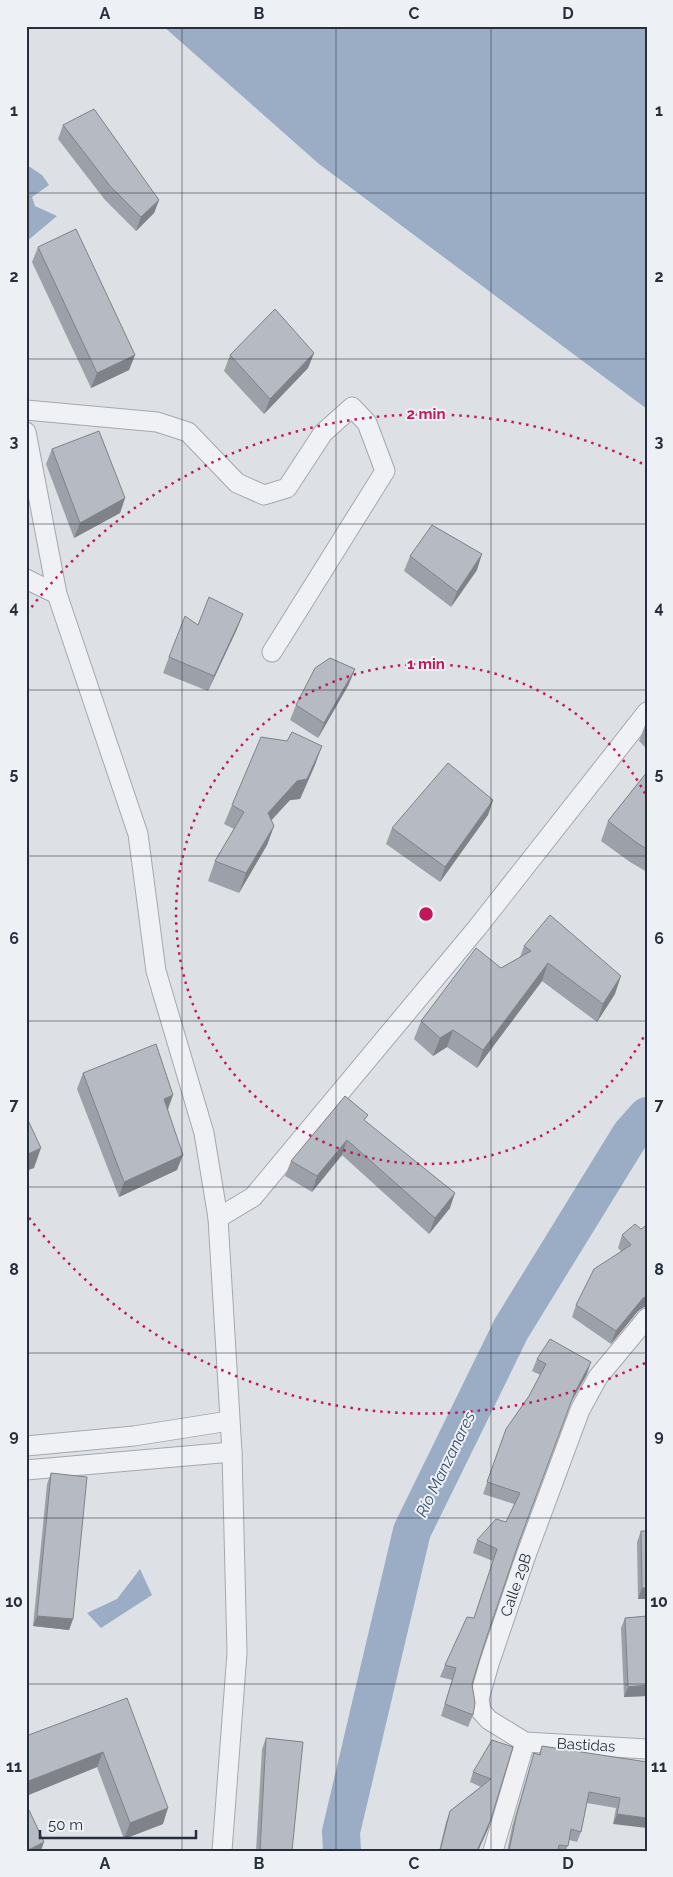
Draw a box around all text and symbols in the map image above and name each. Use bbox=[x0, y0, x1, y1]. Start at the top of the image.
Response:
text: A bbox=[100, 4, 111, 23]
text: B bbox=[254, 4, 265, 23]
text: C bbox=[409, 4, 420, 23]
text: D bbox=[562, 4, 574, 23]
text: 1 bbox=[10, 101, 18, 120]
text: 1 bbox=[655, 101, 663, 120]
text: 2 bbox=[9, 267, 19, 286]
text: 2 bbox=[654, 267, 664, 286]
text: 2 min bbox=[407, 405, 445, 423]
text: 3 bbox=[10, 432, 19, 451]
text: 3 bbox=[655, 432, 664, 451]
text: 4 bbox=[9, 598, 19, 617]
text: 4 bbox=[654, 598, 664, 617]
text: 1 min bbox=[407, 655, 445, 673]
text: 5 bbox=[10, 764, 19, 783]
text: 5 bbox=[655, 764, 664, 783]
centre of rings bbox=[417, 905, 435, 923]
text: 6 bbox=[9, 929, 19, 948]
text: 6 bbox=[654, 929, 664, 948]
text: 7 bbox=[10, 1095, 19, 1114]
text: 7 bbox=[655, 1095, 664, 1114]
text: 8 bbox=[9, 1260, 19, 1279]
text: 8 bbox=[654, 1260, 664, 1279]
water label: Río Manzanares bbox=[412, 1408, 479, 1520]
text: 9 bbox=[9, 1426, 19, 1445]
text: 9 bbox=[654, 1426, 664, 1445]
street label: Calle 29B bbox=[497, 1551, 535, 1619]
text: 10 bbox=[5, 1592, 23, 1611]
text: 10 bbox=[650, 1592, 668, 1611]
street label: Bastidas bbox=[556, 1734, 616, 1756]
text: 11 bbox=[6, 1757, 22, 1776]
text: 11 bbox=[651, 1757, 667, 1776]
scale bar bbox=[40, 1807, 196, 1839]
text: 50 m bbox=[48, 1816, 83, 1834]
text: A bbox=[100, 1854, 111, 1873]
text: B bbox=[254, 1854, 265, 1873]
text: C bbox=[409, 1854, 420, 1873]
text: D bbox=[562, 1854, 574, 1873]

